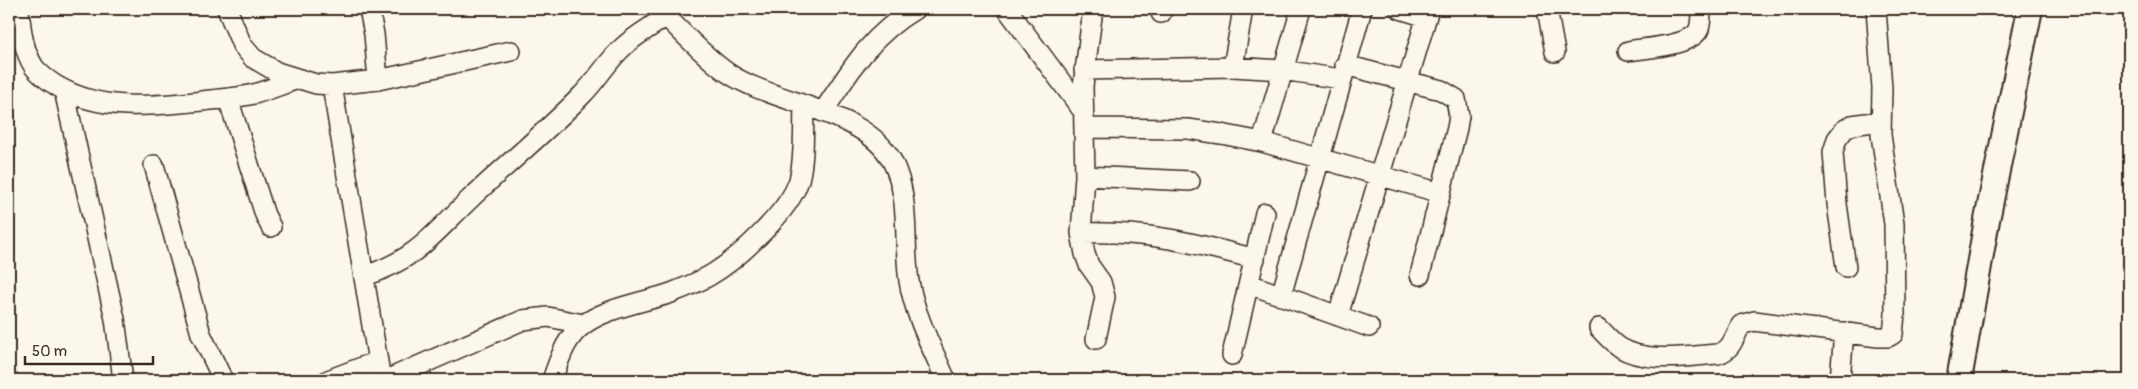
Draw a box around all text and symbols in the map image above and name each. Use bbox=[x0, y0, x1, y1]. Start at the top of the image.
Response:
scale bar bbox=[25, 334, 152, 366]
text: 50 m bbox=[32, 342, 67, 361]

